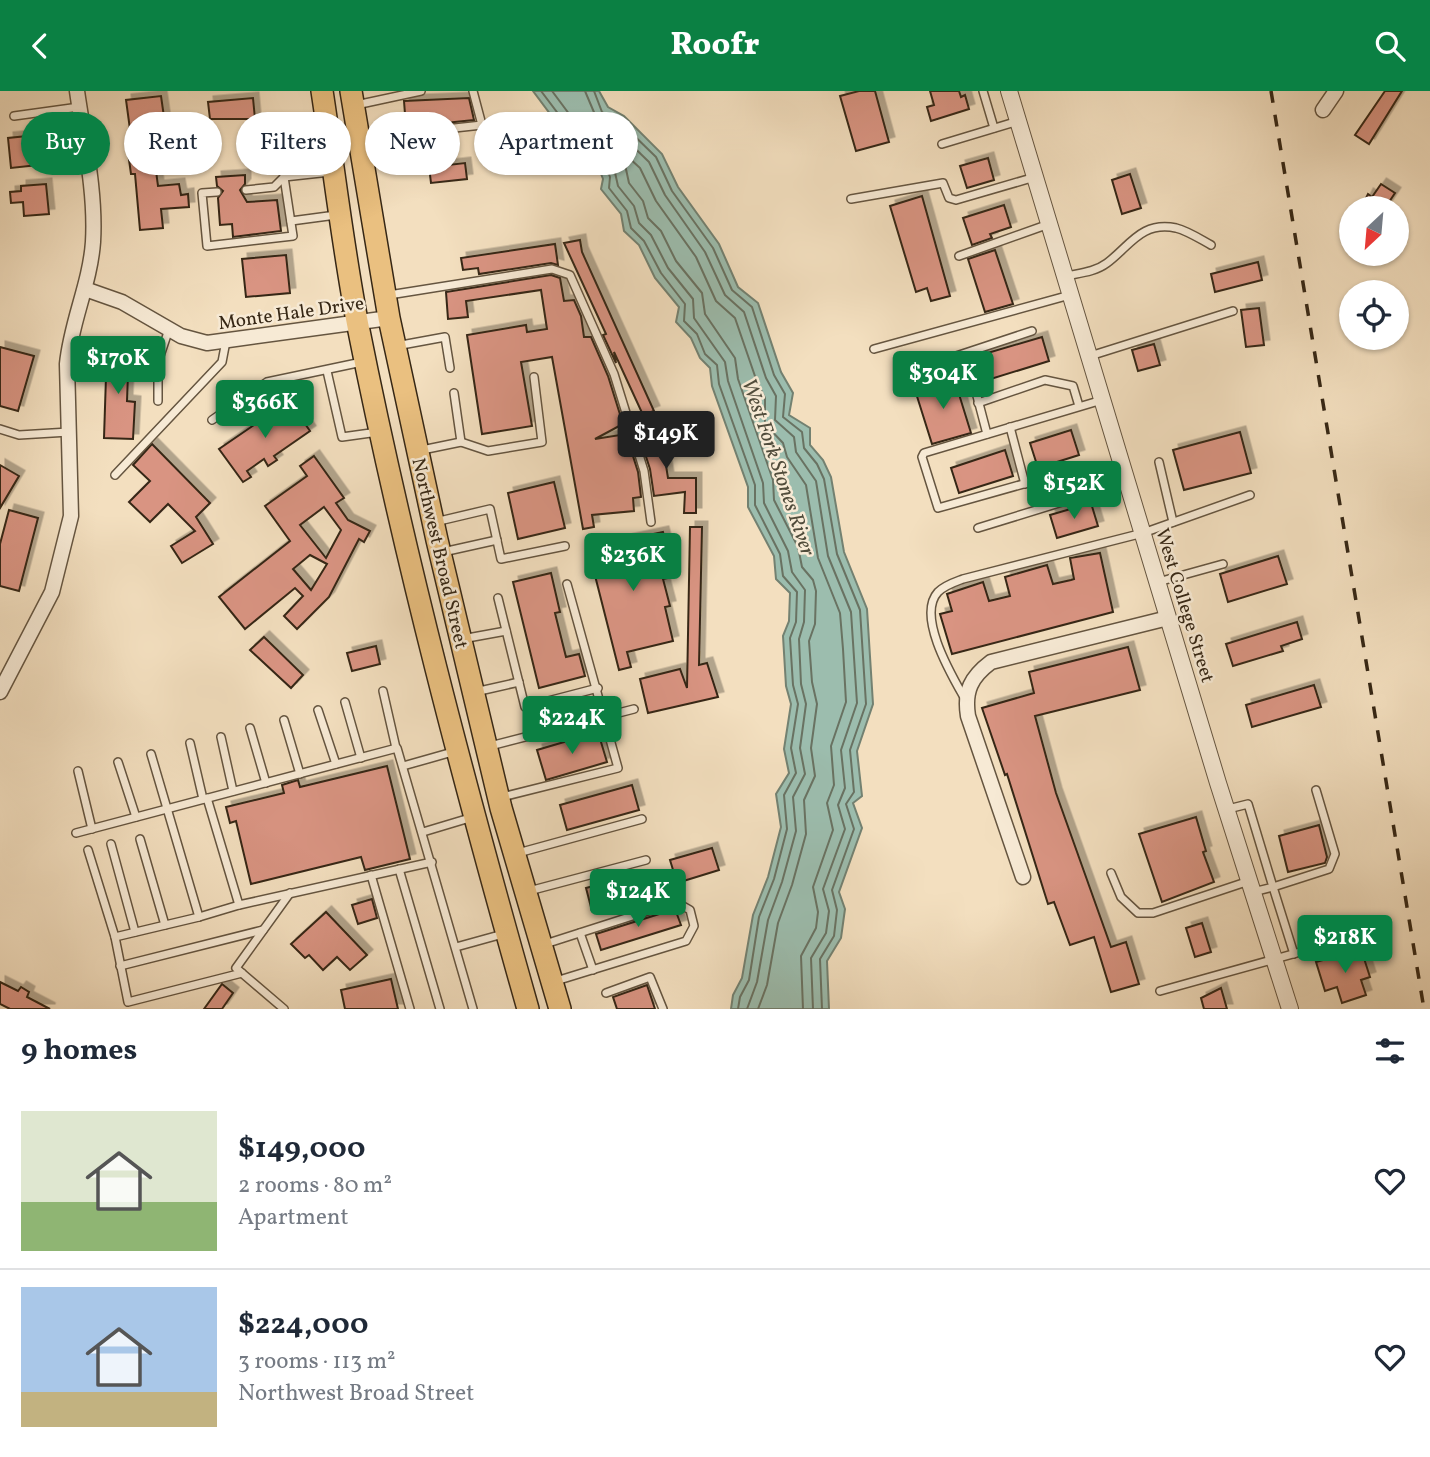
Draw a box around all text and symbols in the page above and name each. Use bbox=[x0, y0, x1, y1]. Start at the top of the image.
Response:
text: Roofr bbox=[671, 24, 760, 68]
icon: back bbox=[21, 27, 59, 65]
icon: search bbox=[1371, 27, 1409, 65]
chip: Buy bbox=[21, 112, 110, 175]
chip: Rent bbox=[124, 112, 222, 175]
chip: Filters bbox=[236, 112, 351, 175]
chip: New bbox=[365, 112, 460, 175]
chip: Apartment bbox=[474, 112, 638, 175]
north arrow bbox=[1339, 196, 1409, 266]
map controls bbox=[1339, 196, 1409, 350]
button: locate bbox=[1339, 280, 1409, 350]
street label: Monte Hale Drive bbox=[217, 291, 366, 337]
pin: $170K bbox=[69, 337, 167, 396]
text: $170K bbox=[86, 343, 150, 375]
pin: $304K bbox=[894, 351, 992, 411]
text: $304K bbox=[909, 358, 977, 390]
water label: West Fork Stones River bbox=[734, 375, 822, 560]
pin: $366K bbox=[216, 381, 314, 440]
text: $366K bbox=[232, 387, 298, 419]
pin: $149K bbox=[617, 411, 715, 471]
text: $149K bbox=[634, 418, 698, 450]
street label: Northwest Broad Street bbox=[404, 455, 474, 652]
pin: $152K bbox=[1025, 461, 1123, 521]
text: $152K bbox=[1043, 468, 1105, 500]
street label: West College Street bbox=[1148, 525, 1220, 686]
pin: $236K bbox=[584, 533, 682, 593]
text: $236K bbox=[600, 540, 666, 572]
pin: $224K bbox=[523, 697, 621, 756]
text: $224K bbox=[538, 703, 606, 735]
pin: $124K bbox=[589, 869, 687, 929]
text: $124K bbox=[606, 876, 670, 908]
pin: $218K bbox=[1296, 915, 1394, 975]
text: $218K bbox=[1313, 922, 1377, 954]
text: 9 homes bbox=[21, 1030, 137, 1072]
icon: filters bbox=[1371, 1032, 1409, 1070]
text: $149,000 bbox=[238, 1128, 365, 1170]
icon: home bbox=[77, 1139, 161, 1223]
icon: heart bbox=[1371, 1162, 1409, 1200]
text: 2 rooms · 80 m² bbox=[238, 1170, 392, 1202]
text: Apartment bbox=[238, 1202, 349, 1234]
text: $224,000 bbox=[238, 1304, 368, 1346]
icon: home bbox=[77, 1315, 161, 1399]
icon: heart bbox=[1371, 1338, 1409, 1376]
text: 3 rooms · 113 m² bbox=[238, 1346, 396, 1378]
text: Northwest Broad Street bbox=[238, 1378, 474, 1410]

